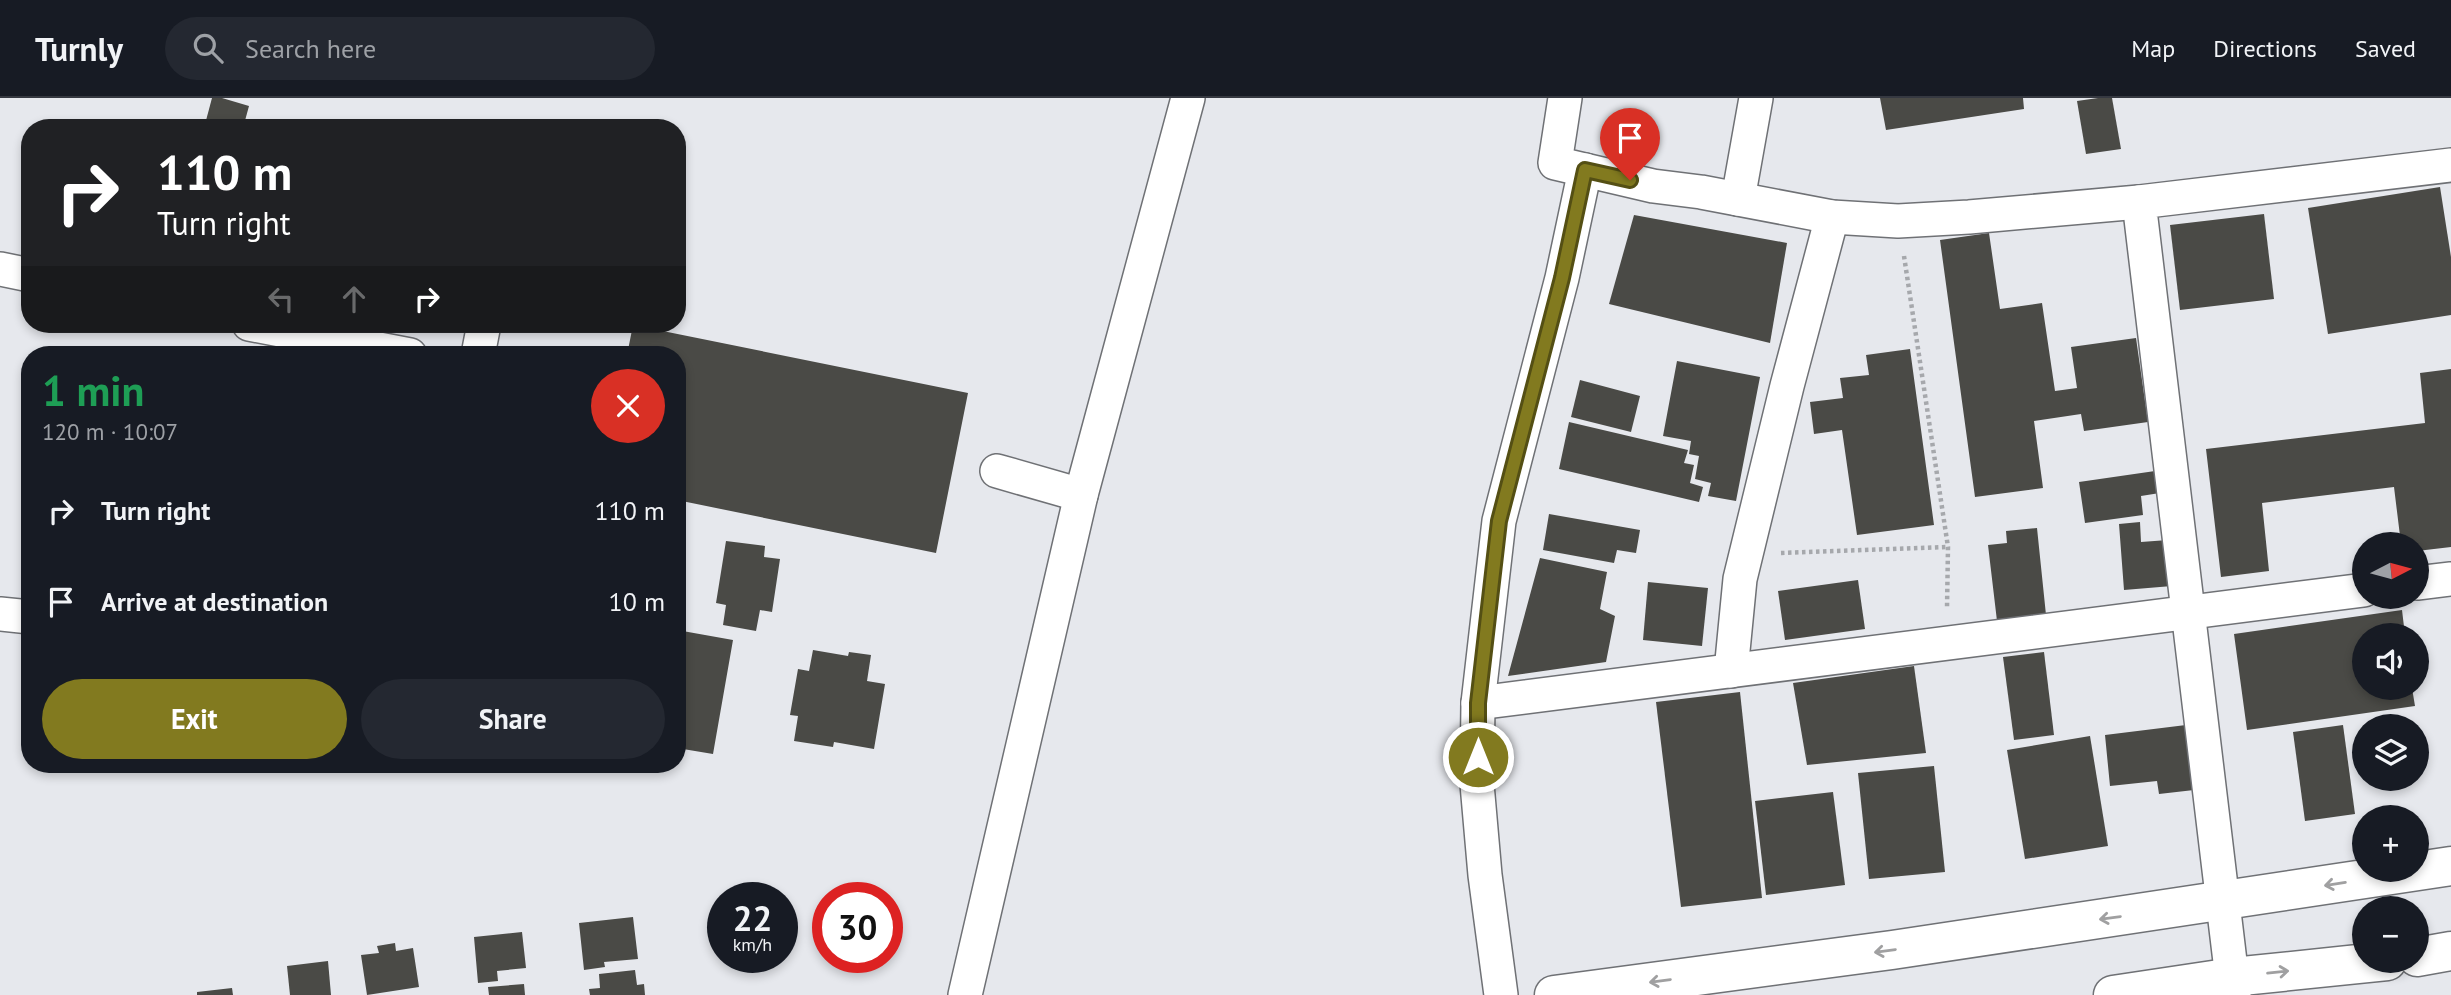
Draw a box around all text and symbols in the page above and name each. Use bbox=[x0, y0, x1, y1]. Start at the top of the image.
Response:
search box bbox=[165, 17, 655, 80]
text: Turnly bbox=[35, 27, 123, 70]
icon: search bbox=[189, 29, 227, 67]
text: Search here bbox=[245, 32, 376, 65]
text: Map bbox=[2131, 33, 2175, 64]
text: Directions bbox=[2213, 33, 2317, 64]
text: Saved bbox=[2355, 33, 2416, 64]
pin bbox=[1600, 108, 1660, 180]
icon: arrive bbox=[1611, 119, 1649, 157]
text: 110 m bbox=[157, 140, 292, 204]
icon: right bbox=[42, 147, 133, 238]
text: Turn right bbox=[157, 202, 291, 244]
icon: left bbox=[262, 280, 300, 318]
icon: ahead bbox=[335, 280, 373, 318]
icon: right bbox=[408, 280, 446, 318]
text: 1 min bbox=[42, 363, 144, 418]
button: close bbox=[591, 369, 665, 443]
text: 120 m · 10:07 bbox=[42, 417, 178, 446]
icon: right bbox=[42, 492, 80, 530]
text: Turn right bbox=[101, 494, 210, 527]
text: 110 m bbox=[594, 494, 665, 527]
north arrow bbox=[2352, 532, 2429, 609]
map controls bbox=[2352, 532, 2429, 973]
icon: arrive bbox=[42, 583, 80, 621]
text: Arrive at destination bbox=[101, 585, 328, 618]
text: 10 m bbox=[609, 585, 665, 618]
button: sound bbox=[2352, 623, 2429, 700]
button: Exit bbox=[42, 679, 347, 759]
button: Share bbox=[361, 679, 665, 759]
button: layers bbox=[2352, 714, 2429, 791]
position arrow bbox=[1441, 720, 1515, 794]
button: + bbox=[2352, 805, 2429, 882]
one-way arrow bbox=[2324, 878, 2347, 891]
speed limit sign: 30 bbox=[812, 882, 903, 973]
text: 22 bbox=[733, 895, 772, 941]
button: − bbox=[2352, 896, 2429, 973]
one-way arrow bbox=[2099, 912, 2122, 925]
text: km/h bbox=[733, 933, 772, 956]
one-way arrow bbox=[1874, 945, 1897, 958]
one-way arrow bbox=[2266, 966, 2288, 979]
one-way arrow bbox=[1649, 975, 1671, 988]

